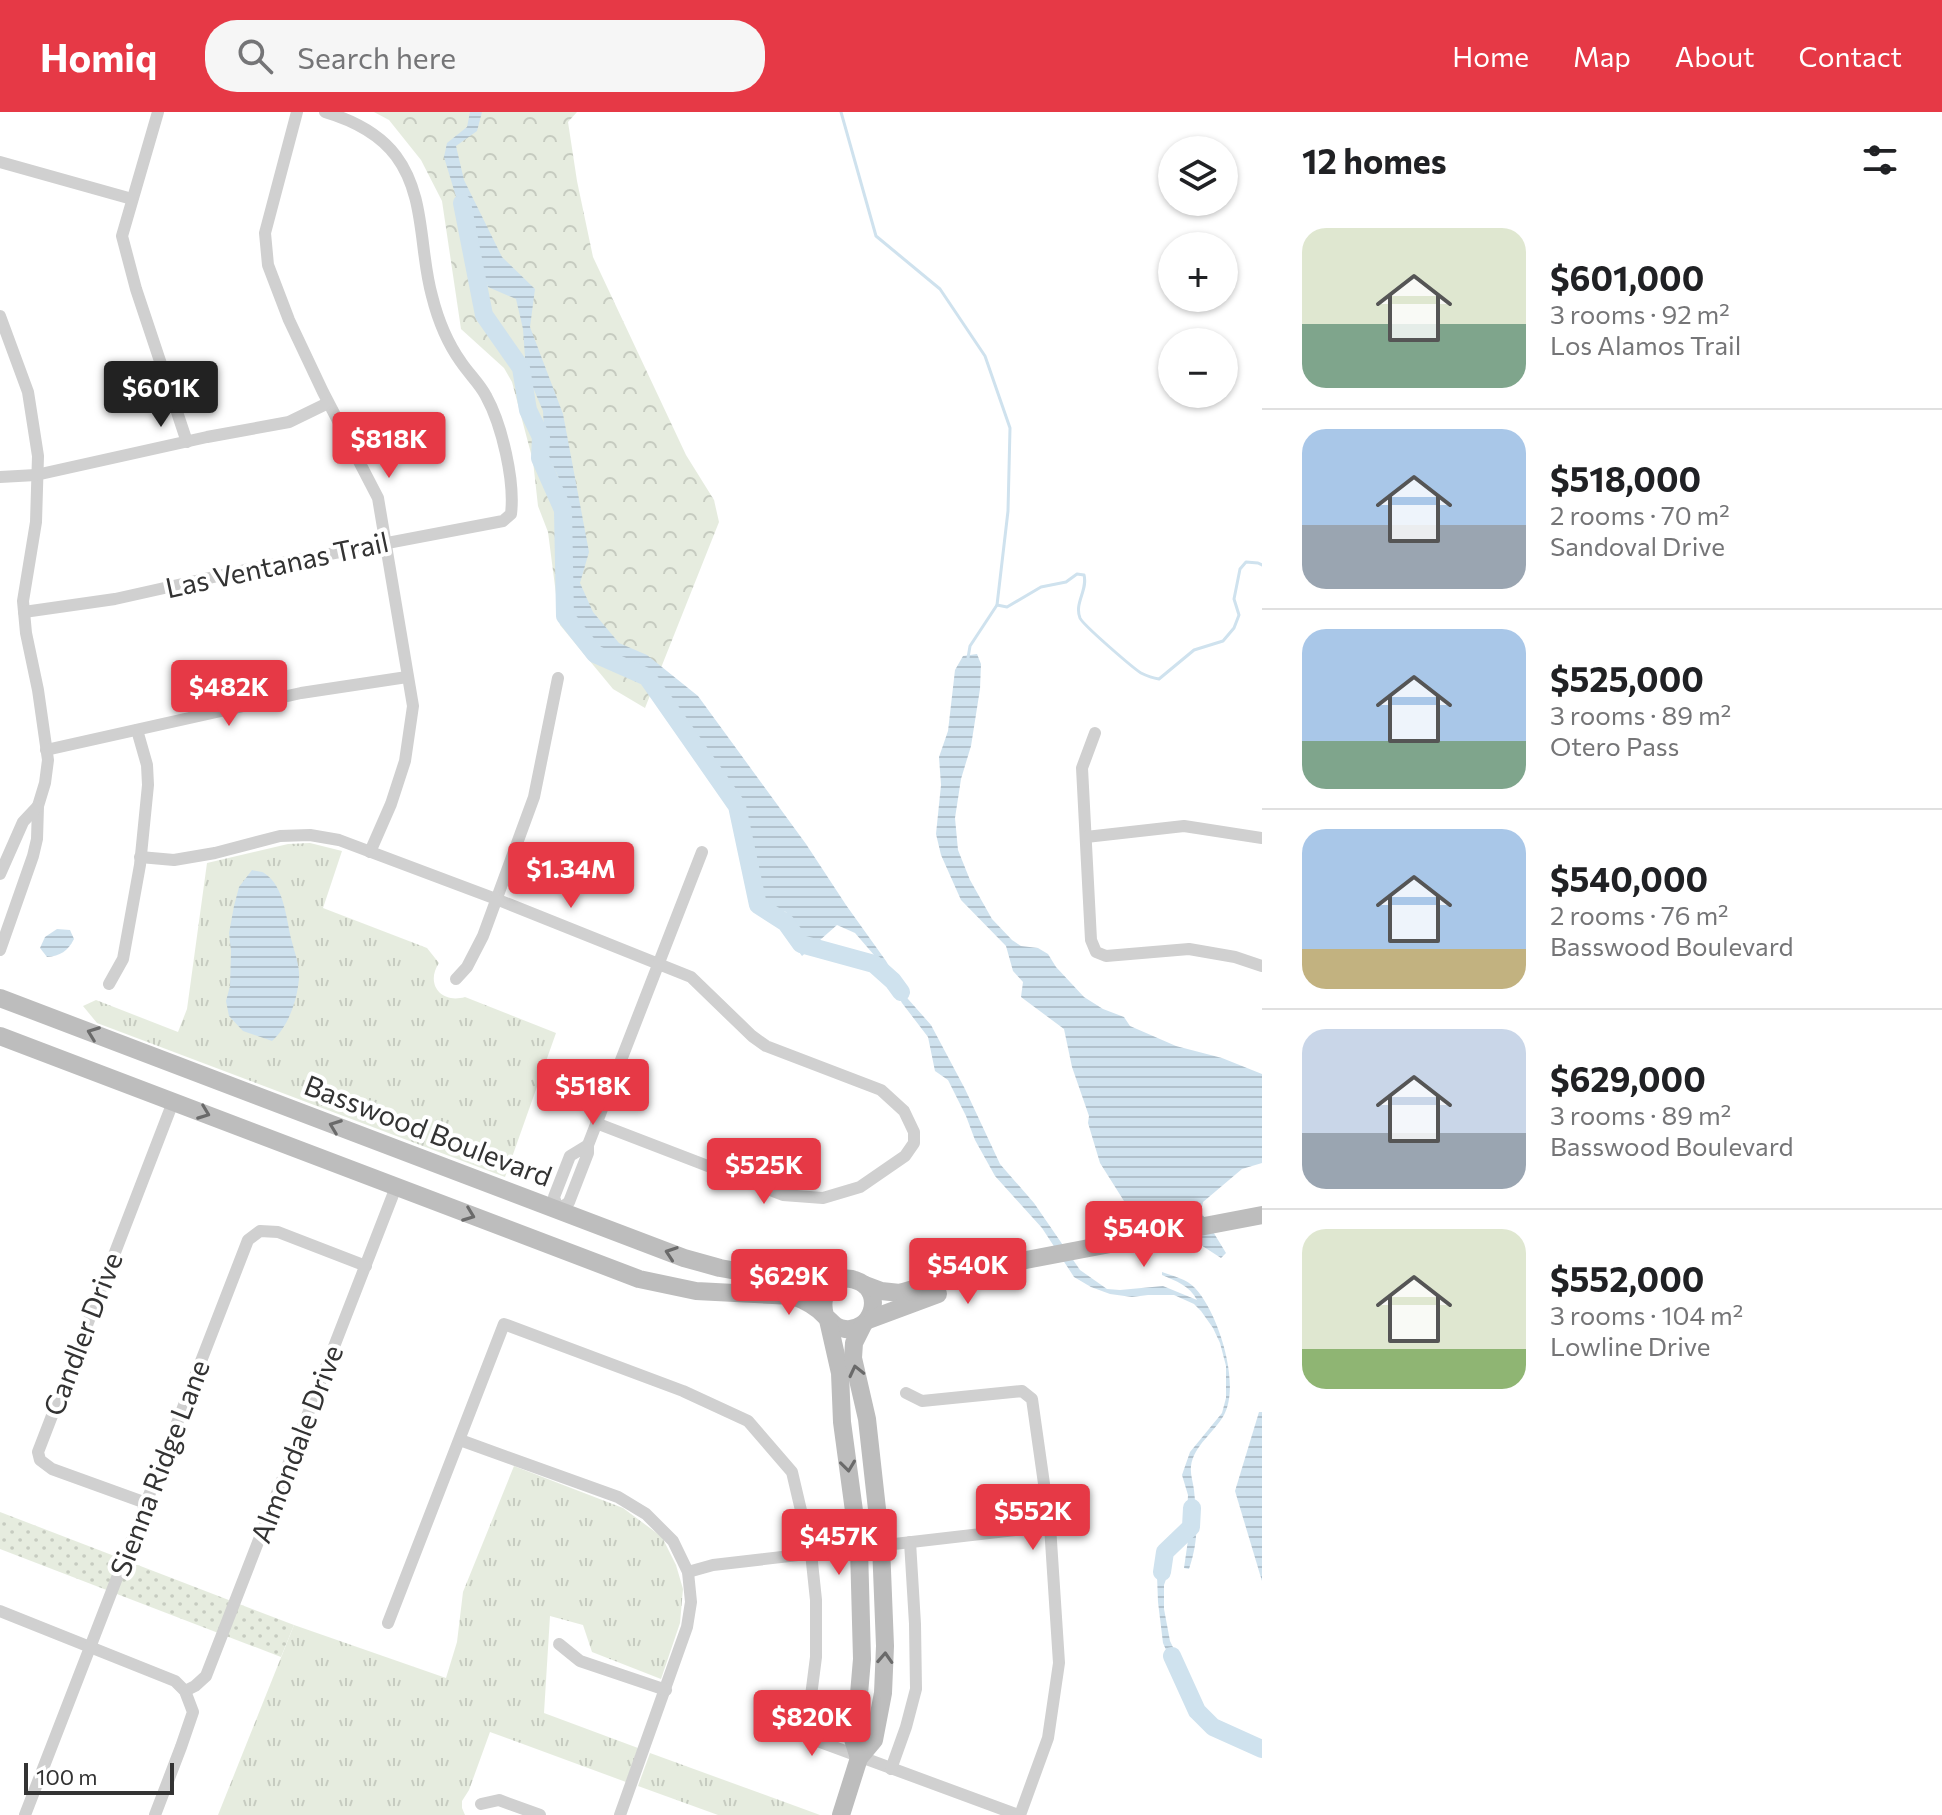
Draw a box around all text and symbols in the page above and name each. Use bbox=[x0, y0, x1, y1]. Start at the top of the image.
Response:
search box bbox=[205, 20, 765, 92]
text: Homiq bbox=[40, 33, 157, 80]
icon: search bbox=[233, 34, 277, 78]
text: Search here bbox=[297, 38, 456, 75]
text: Home bbox=[1452, 39, 1529, 73]
text: Map bbox=[1573, 39, 1631, 73]
text: About bbox=[1675, 39, 1755, 73]
text: Contact bbox=[1799, 39, 1902, 73]
map controls bbox=[1158, 136, 1238, 408]
button: layers bbox=[1158, 136, 1238, 216]
icon: filters bbox=[1858, 138, 1902, 182]
text: 12 homes bbox=[1302, 139, 1447, 181]
button: + bbox=[1158, 232, 1238, 312]
text: $601,000 bbox=[1550, 256, 1704, 298]
icon: home bbox=[1366, 260, 1462, 356]
text: 3 rooms · 92 m² bbox=[1550, 298, 1730, 329]
button: − bbox=[1158, 328, 1238, 408]
text: Los Alamos Trail bbox=[1550, 329, 1741, 360]
pin: $601K bbox=[105, 361, 217, 429]
text: $601K bbox=[122, 371, 200, 402]
pin: $818K bbox=[333, 412, 445, 480]
text: $818K bbox=[350, 422, 428, 453]
text: $518,000 bbox=[1550, 457, 1701, 499]
icon: home bbox=[1366, 461, 1462, 557]
text: 2 rooms · 70 m² bbox=[1550, 499, 1730, 530]
street label: Las Ventanas Trail bbox=[162, 524, 391, 604]
text: Sandoval Drive bbox=[1550, 530, 1725, 561]
text: $525,000 bbox=[1550, 657, 1704, 699]
pin: $482K bbox=[173, 660, 285, 728]
icon: home bbox=[1366, 661, 1462, 757]
text: $482K bbox=[189, 670, 269, 701]
text: 3 rooms · 89 m² bbox=[1550, 699, 1731, 730]
text: Otero Pass bbox=[1550, 730, 1679, 761]
pin: $1.34M bbox=[506, 842, 636, 910]
text: $1.34M bbox=[526, 852, 616, 883]
text: $540,000 bbox=[1550, 857, 1708, 899]
icon: home bbox=[1366, 861, 1462, 957]
text: 2 rooms · 76 m² bbox=[1550, 899, 1729, 930]
text: Basswood Boulevard bbox=[1550, 930, 1794, 961]
one-way arrow bbox=[87, 1026, 101, 1043]
text: $629,000 bbox=[1550, 1057, 1706, 1099]
pin: $518K bbox=[537, 1059, 649, 1127]
icon: home bbox=[1366, 1061, 1462, 1157]
street label: Basswood Boulevard bbox=[300, 1067, 557, 1193]
text: $518K bbox=[555, 1069, 631, 1100]
text: 3 rooms · 89 m² bbox=[1550, 1099, 1731, 1130]
one-way arrow bbox=[196, 1103, 210, 1120]
one-way arrow bbox=[329, 1119, 343, 1136]
text: Basswood Boulevard bbox=[1550, 1130, 1794, 1161]
pin: $525K bbox=[708, 1138, 820, 1206]
text: $525K bbox=[725, 1148, 803, 1179]
pin: $540K bbox=[1088, 1201, 1200, 1269]
one-way arrow bbox=[461, 1205, 475, 1222]
text: $540K bbox=[1103, 1211, 1185, 1242]
pin: $540K bbox=[912, 1238, 1024, 1306]
street label: Candler Drive bbox=[35, 1247, 129, 1420]
one-way arrow bbox=[665, 1247, 679, 1263]
text: $540K bbox=[927, 1248, 1009, 1279]
pin: $629K bbox=[733, 1249, 845, 1317]
text: $552,000 bbox=[1550, 1257, 1704, 1299]
text: $629K bbox=[749, 1259, 829, 1290]
icon: home bbox=[1366, 1261, 1462, 1357]
text: 3 rooms · 104 m² bbox=[1550, 1299, 1743, 1330]
text: Lowline Drive bbox=[1550, 1330, 1710, 1361]
street label: Almondale Drive bbox=[243, 1340, 349, 1547]
street label: Sienna Ridge Lane bbox=[102, 1355, 216, 1581]
one-way arrow bbox=[848, 1365, 865, 1379]
one-way arrow bbox=[840, 1460, 857, 1473]
pin: $552K bbox=[977, 1484, 1089, 1552]
text: $552K bbox=[994, 1494, 1072, 1525]
pin: $457K bbox=[783, 1509, 895, 1577]
text: $457K bbox=[800, 1519, 878, 1550]
one-way arrow bbox=[876, 1651, 893, 1664]
pin: $820K bbox=[756, 1690, 868, 1758]
text: $820K bbox=[772, 1700, 852, 1731]
scale bar bbox=[24, 1759, 174, 1795]
text: 100 m bbox=[36, 1763, 98, 1790]

